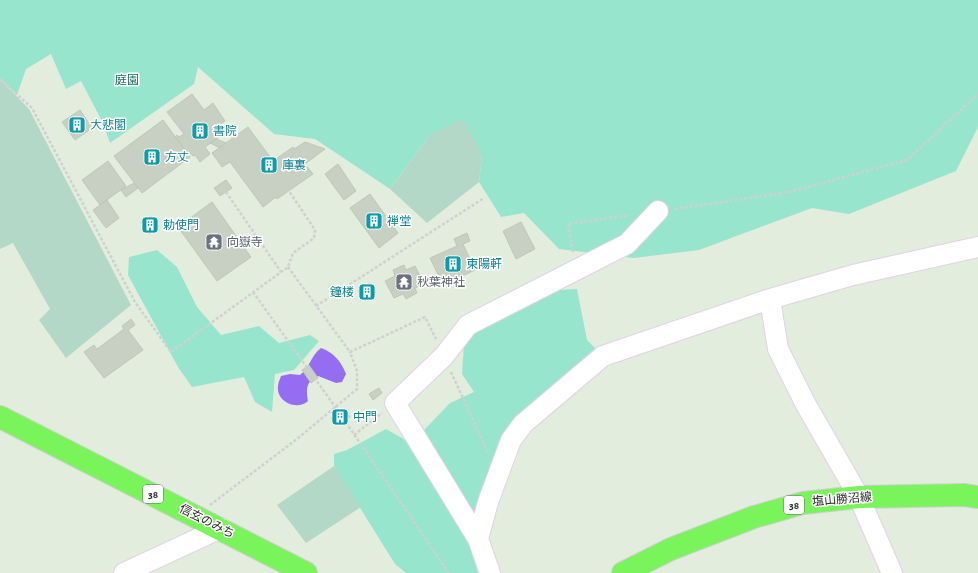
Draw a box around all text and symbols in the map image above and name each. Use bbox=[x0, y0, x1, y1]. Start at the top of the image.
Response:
park label: 庭園 bbox=[115, 74, 139, 86]
building icon: 大悲閣 bbox=[67, 115, 87, 135]
place label: 大悲閣 bbox=[90, 119, 126, 131]
building icon: 書院 bbox=[190, 121, 210, 141]
place label: 書院 bbox=[213, 124, 237, 137]
building icon: 方丈 bbox=[142, 147, 162, 167]
place label: 方丈 bbox=[165, 151, 189, 163]
building icon: 庫裏 bbox=[259, 155, 279, 175]
place label: 庫裏 bbox=[282, 159, 306, 171]
building icon: 禅堂 bbox=[364, 211, 384, 231]
building icon: 勅使門 bbox=[140, 215, 160, 235]
place label: 禅堂 bbox=[387, 215, 411, 227]
place label: 勅使門 bbox=[163, 218, 199, 231]
temple icon: 向嶽寺 bbox=[204, 232, 224, 252]
place label: 向嶽寺 bbox=[227, 235, 263, 248]
building icon: 東陽軒 bbox=[443, 254, 463, 274]
place label: 東陽軒 bbox=[466, 257, 502, 270]
temple icon: 秋葉神社 bbox=[394, 272, 414, 292]
place label: 秋葉神社 bbox=[417, 275, 465, 288]
building icon: 鐘楼 bbox=[357, 282, 377, 302]
place label: 鐘楼 bbox=[330, 285, 354, 298]
building icon: 中門 bbox=[330, 407, 350, 427]
place label: 中門 bbox=[353, 411, 377, 423]
road number: 38 bbox=[143, 485, 163, 503]
street label: 塩山勝沼線 bbox=[811, 489, 872, 508]
road number: 38 bbox=[784, 496, 804, 514]
street label: 信玄のみち bbox=[178, 501, 237, 540]

